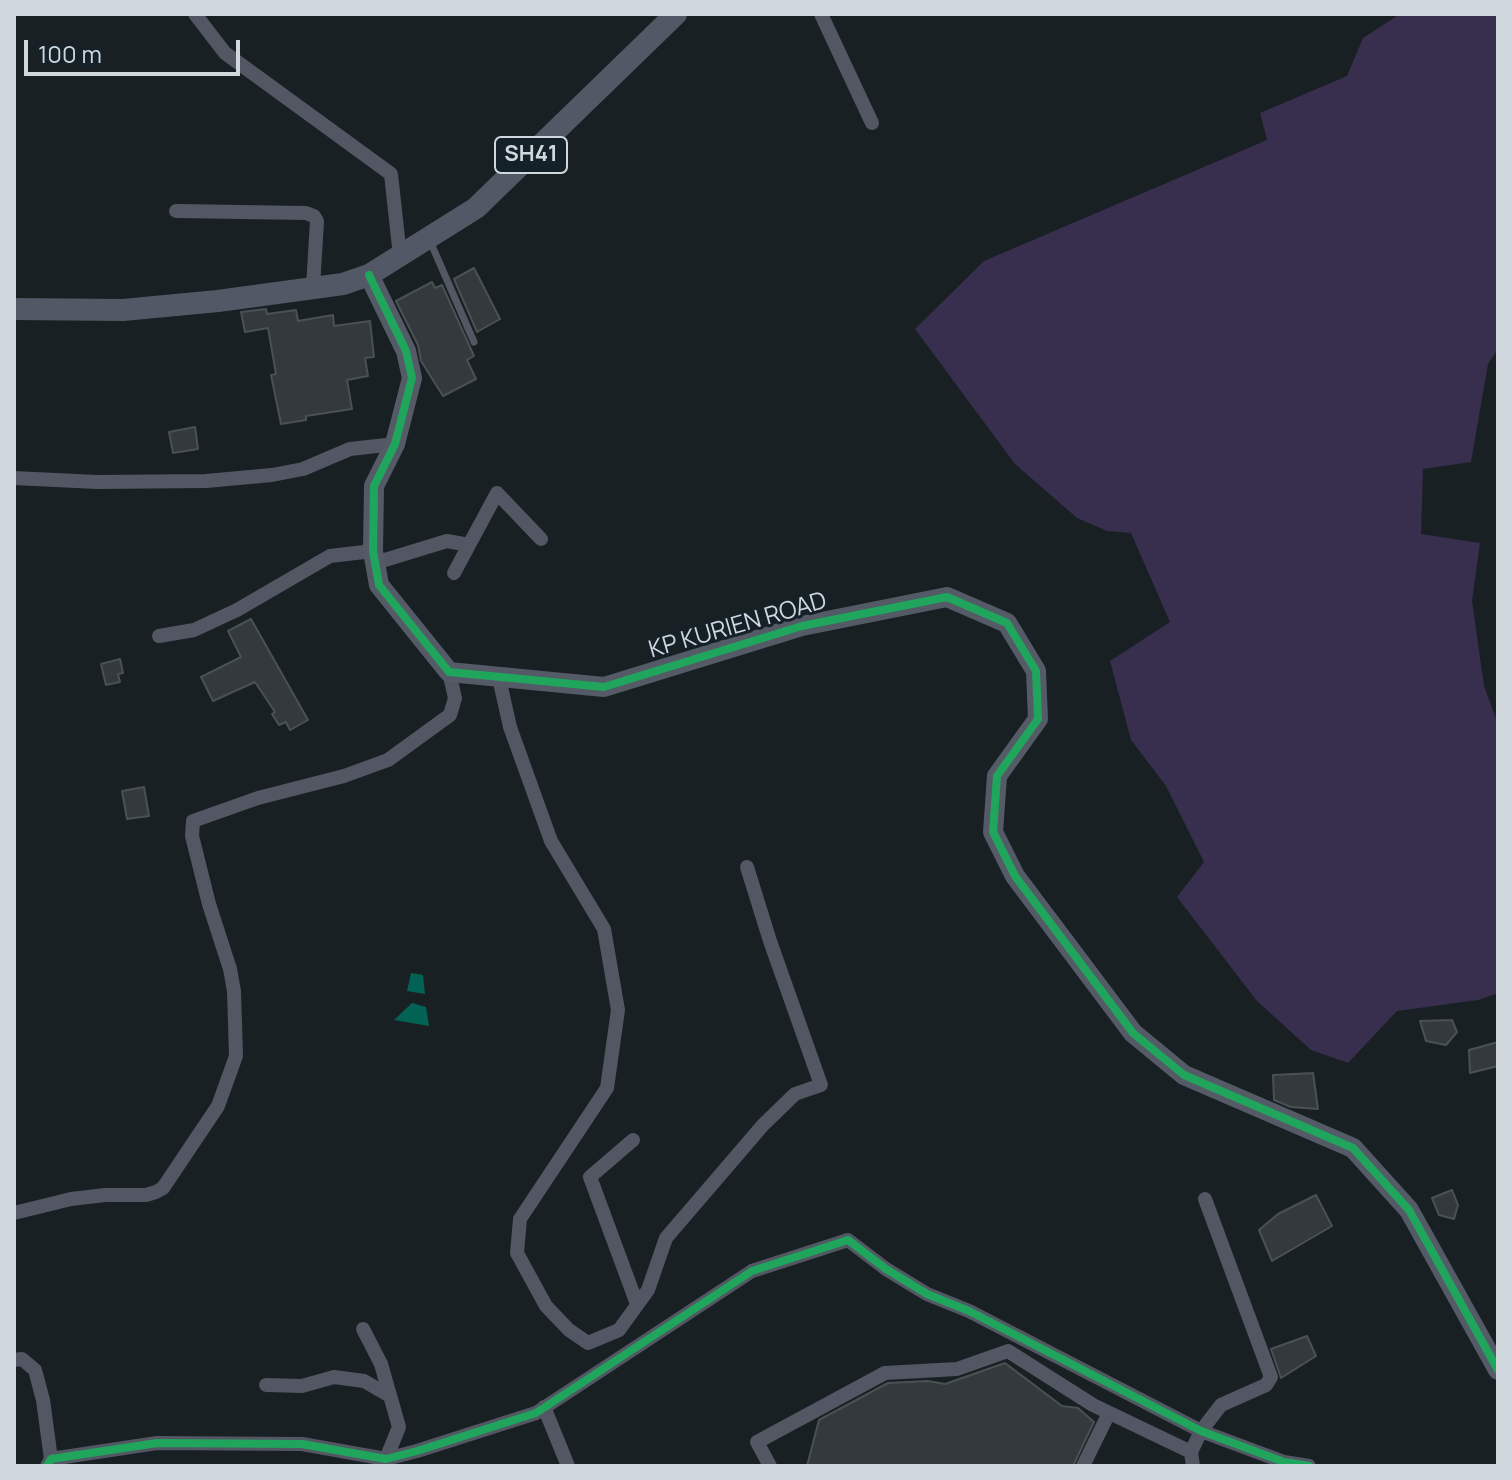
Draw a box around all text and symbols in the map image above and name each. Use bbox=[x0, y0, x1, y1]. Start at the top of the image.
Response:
scale bar bbox=[28, 24, 244, 74]
text: 100 m bbox=[38, 37, 102, 70]
road number: SH41 bbox=[495, 137, 567, 173]
street label: KP KURIEN ROAD bbox=[646, 587, 830, 665]

